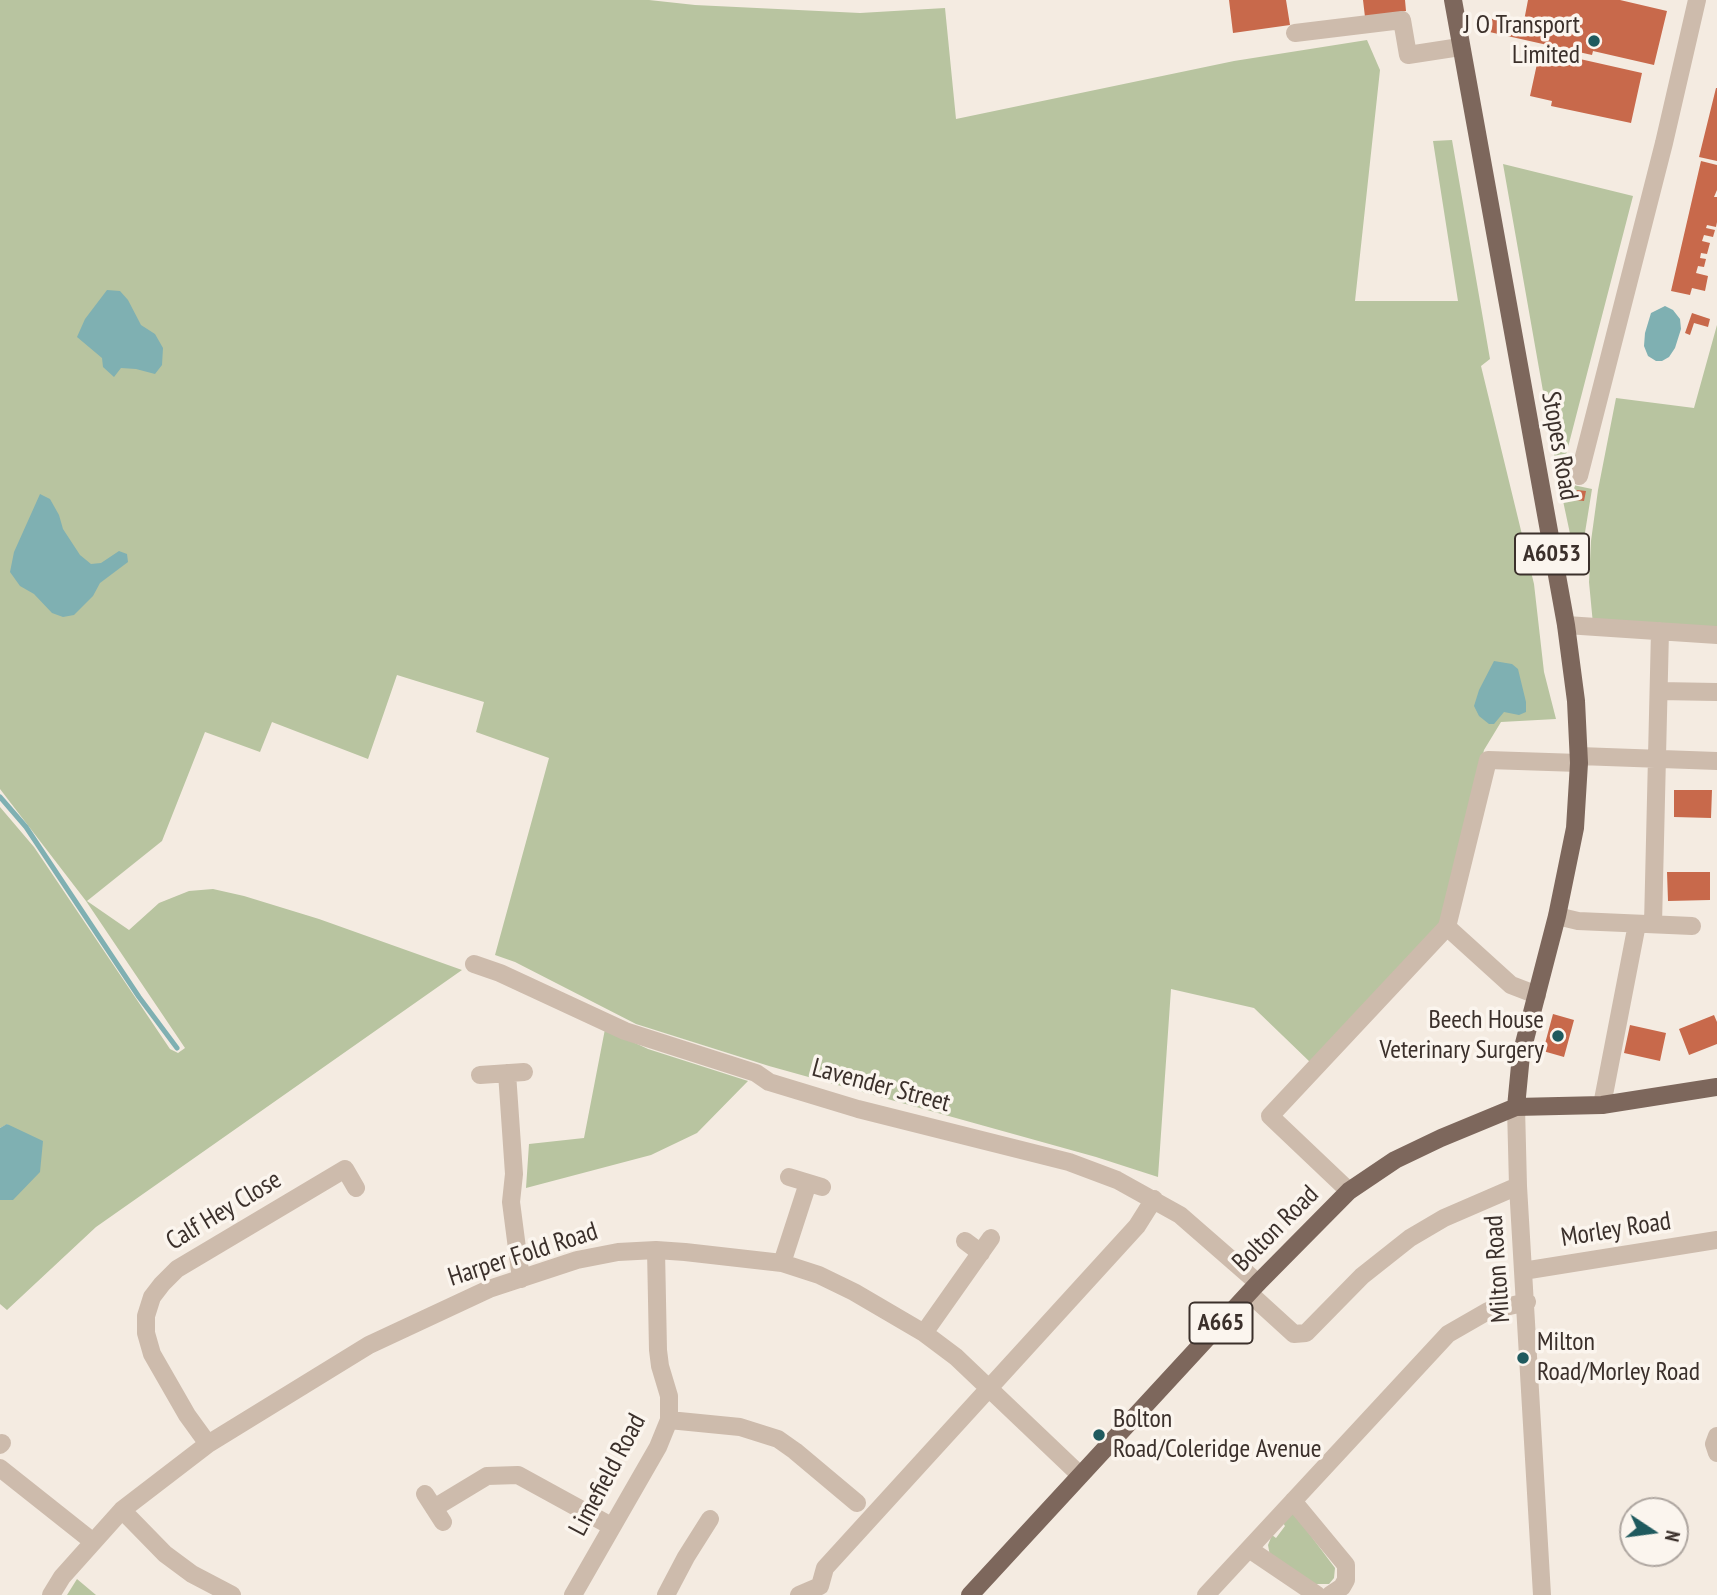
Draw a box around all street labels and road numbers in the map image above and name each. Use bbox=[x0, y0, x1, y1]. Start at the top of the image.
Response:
street label: Stopes Road bbox=[1534, 389, 1584, 503]
road number: A6053 bbox=[1515, 534, 1589, 574]
street label: Lavender Street bbox=[809, 1053, 953, 1119]
street label: Calf Hey Close bbox=[161, 1165, 287, 1257]
street label: Bolton Road bbox=[1226, 1179, 1326, 1279]
street label: Morley Road bbox=[1559, 1206, 1673, 1254]
street label: Milton Road bbox=[1479, 1214, 1517, 1324]
street label: Harper Fold Road bbox=[444, 1216, 602, 1294]
road number: A665 bbox=[1190, 1302, 1252, 1344]
street label: Limefield Road bbox=[563, 1409, 653, 1541]

